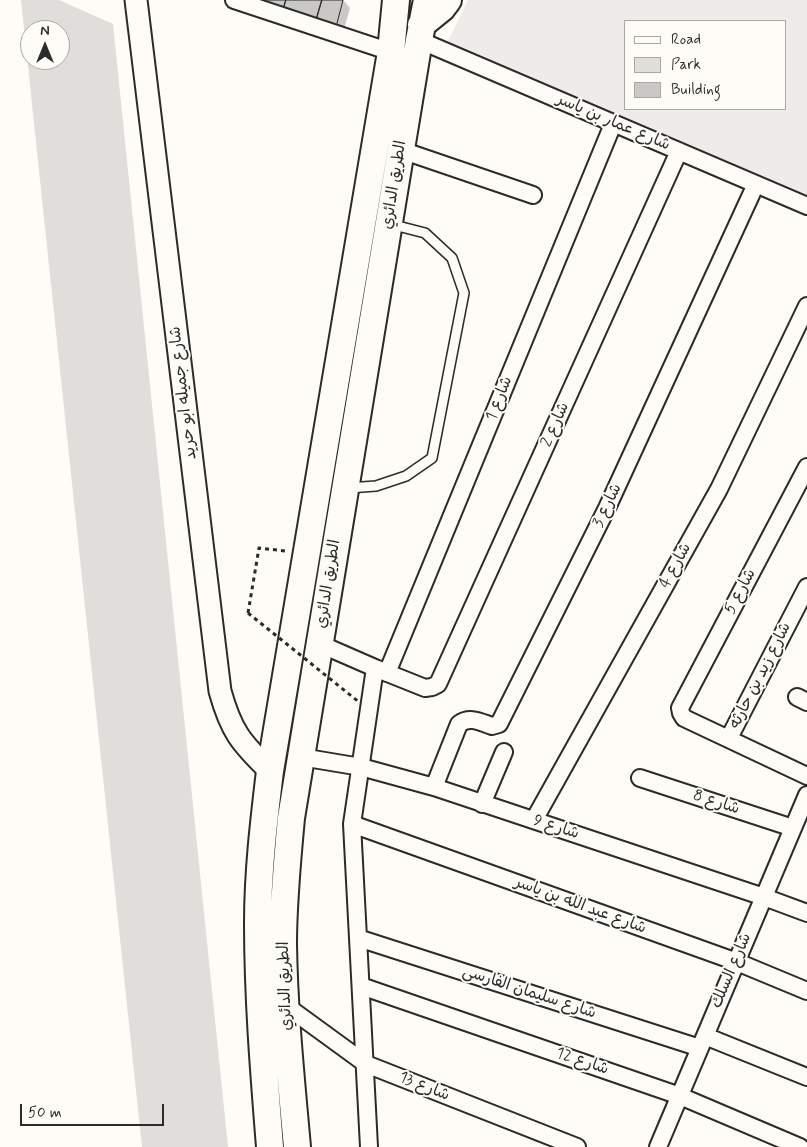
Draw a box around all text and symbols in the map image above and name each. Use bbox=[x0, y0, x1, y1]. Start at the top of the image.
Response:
north arrow bbox=[20, 20, 70, 70]
legend bbox=[624, 20, 787, 110]
text: N bbox=[40, 22, 50, 40]
text: Road bbox=[671, 30, 701, 50]
text: Park bbox=[671, 55, 701, 75]
text: Building bbox=[671, 80, 721, 100]
street label: شارع عمار بن ياسر bbox=[553, 90, 673, 156]
street label: الطريق الدائري bbox=[379, 139, 411, 231]
street label: شارع جميله ابو حريد bbox=[166, 325, 202, 461]
street label: شارع 1 bbox=[482, 374, 518, 424]
street label: شارع 2 bbox=[538, 400, 574, 450]
street label: شارع 3 bbox=[589, 481, 627, 531]
street label: الطريق الدائري bbox=[313, 538, 345, 630]
street label: شارع 4 bbox=[656, 540, 696, 592]
street label: شارع 5 bbox=[721, 566, 761, 618]
street label: شارع زيد بن حارثه bbox=[726, 620, 796, 732]
street label: شارع 8 bbox=[690, 786, 742, 820]
street label: شارع 9 bbox=[531, 812, 581, 844]
street label: شارع عبد الله بن ياسر bbox=[512, 873, 648, 939]
street label: شارع السلك bbox=[708, 930, 756, 1012]
street label: الطريق الدائري bbox=[275, 941, 297, 1031]
street label: شارع سليمان الفارسى bbox=[460, 962, 598, 1024]
street label: شارع 12 bbox=[553, 1044, 611, 1080]
street label: شارع 13 bbox=[396, 1068, 452, 1106]
scale bar bbox=[22, 1094, 166, 1126]
text: 50 m bbox=[28, 1103, 62, 1123]

